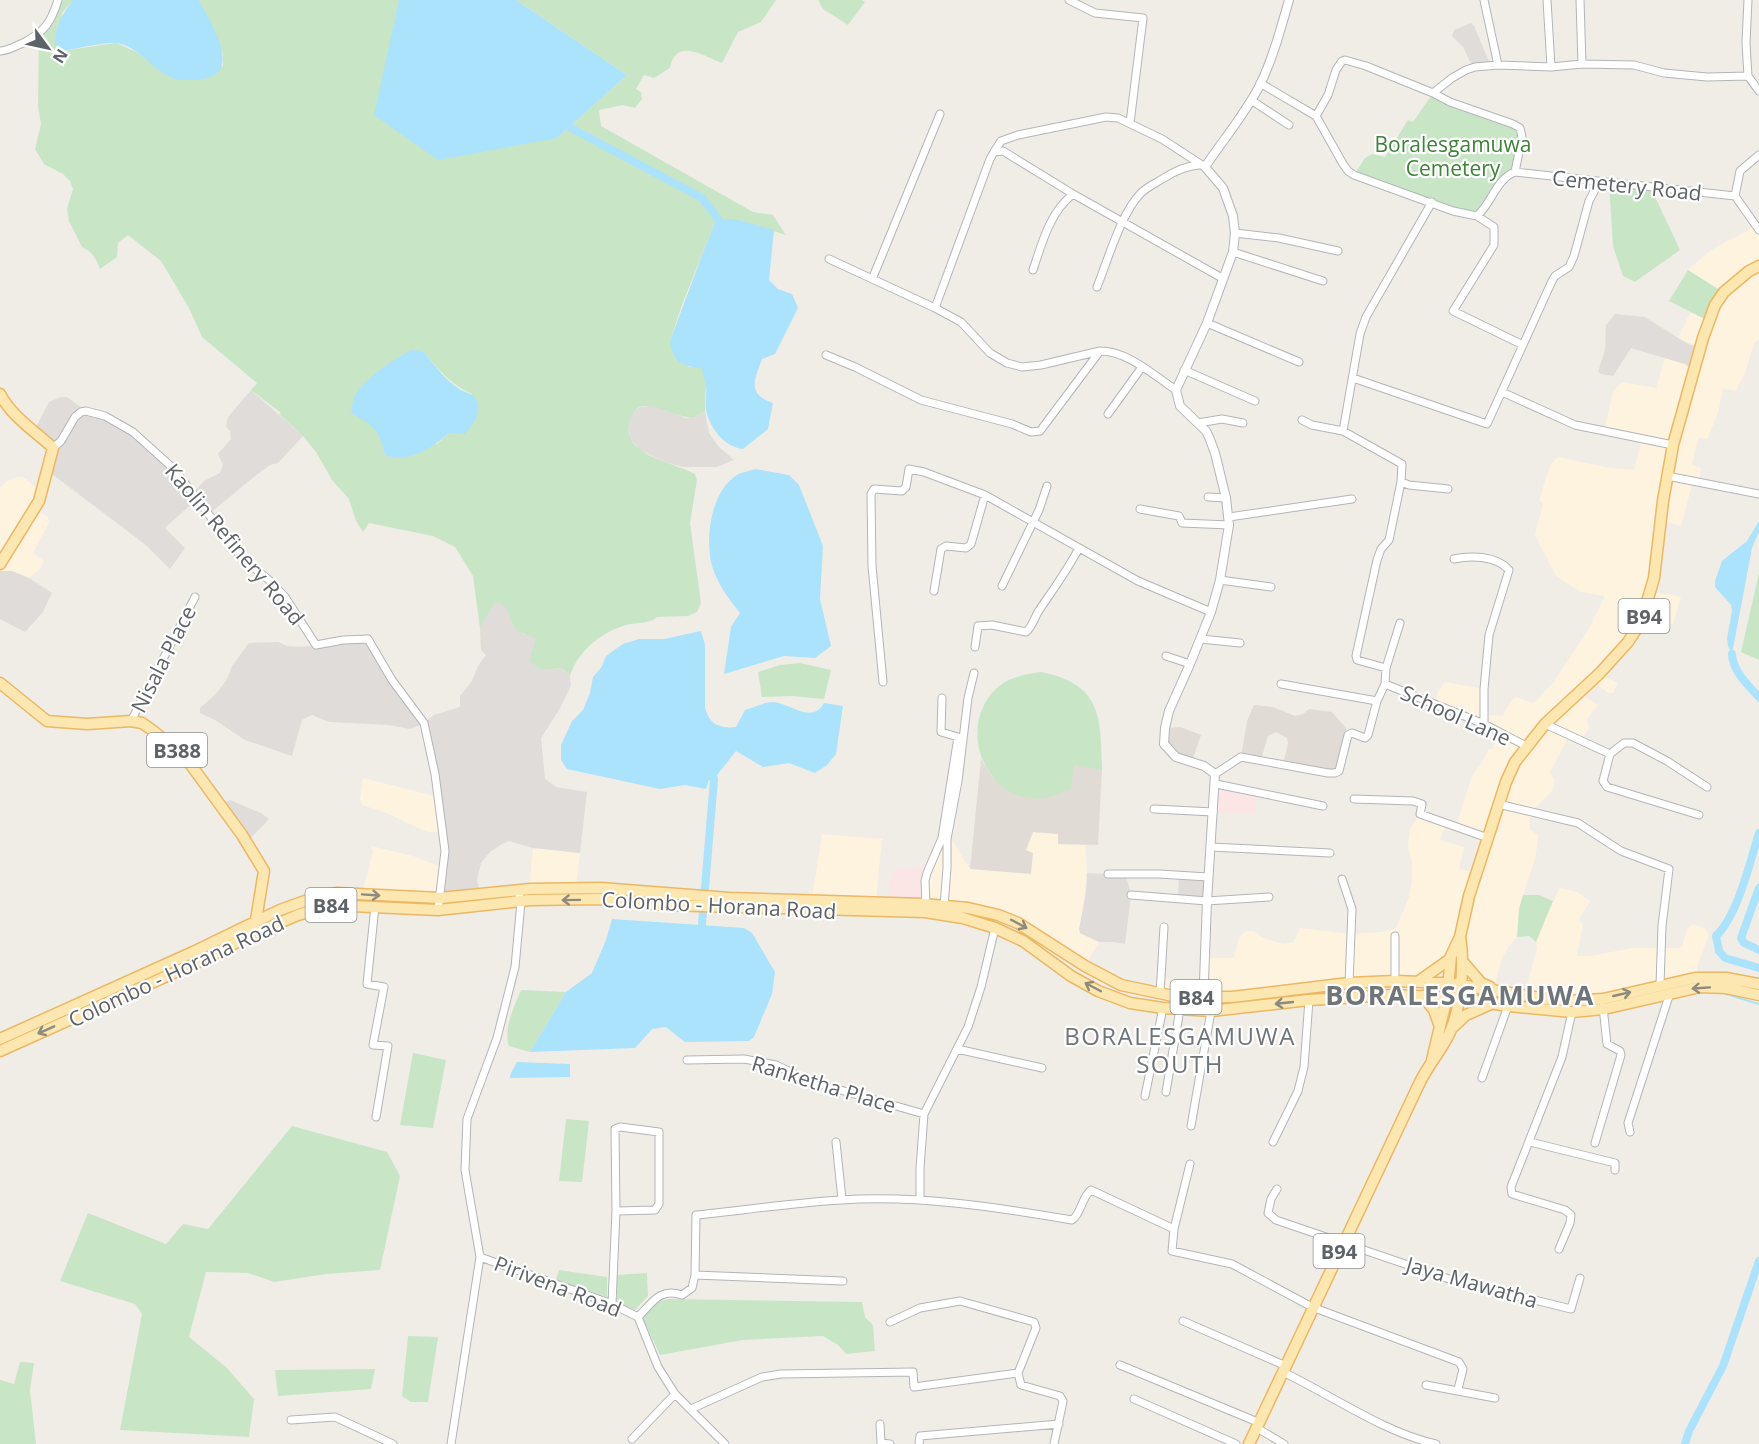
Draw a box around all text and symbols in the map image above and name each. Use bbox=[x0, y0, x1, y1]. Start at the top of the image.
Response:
north arrow bbox=[18, 18, 78, 78]
text: N bbox=[48, 45, 73, 68]
park label: Boralesgamuwa Cemetery bbox=[1375, 130, 1531, 182]
street label: Cemetery Road bbox=[1551, 163, 1703, 207]
street label: Kaolin Refinery Road bbox=[159, 457, 311, 631]
road number: B94 bbox=[1618, 599, 1670, 633]
street label: Nisala Place bbox=[124, 601, 202, 717]
street label: School Lane bbox=[1397, 678, 1515, 752]
road number: B388 bbox=[147, 733, 207, 767]
street label: Colombo - Horana Road bbox=[601, 885, 837, 925]
road number: B84 bbox=[306, 888, 356, 922]
one-way arrow bbox=[361, 889, 381, 900]
one-way arrow bbox=[561, 894, 581, 906]
street label: Colombo - Horana Road bbox=[64, 909, 288, 1033]
one-way arrow bbox=[1010, 918, 1027, 930]
district label: BORALESGAMUWA bbox=[1325, 976, 1595, 1013]
road number: B84 bbox=[1170, 980, 1222, 1014]
one-way arrow bbox=[1084, 981, 1102, 992]
one-way arrow bbox=[1692, 983, 1712, 994]
one-way arrow bbox=[1612, 988, 1632, 999]
one-way arrow bbox=[1274, 998, 1294, 1009]
district label: BORALESGAMUWA SOUTH bbox=[1064, 1019, 1296, 1080]
one-way arrow bbox=[38, 1025, 56, 1037]
street label: Ranketha Place bbox=[749, 1049, 899, 1119]
road number: B94 bbox=[1314, 1234, 1364, 1268]
street label: Pirivena Road bbox=[490, 1249, 626, 1323]
street label: Jaya Mawatha bbox=[1401, 1249, 1541, 1314]

